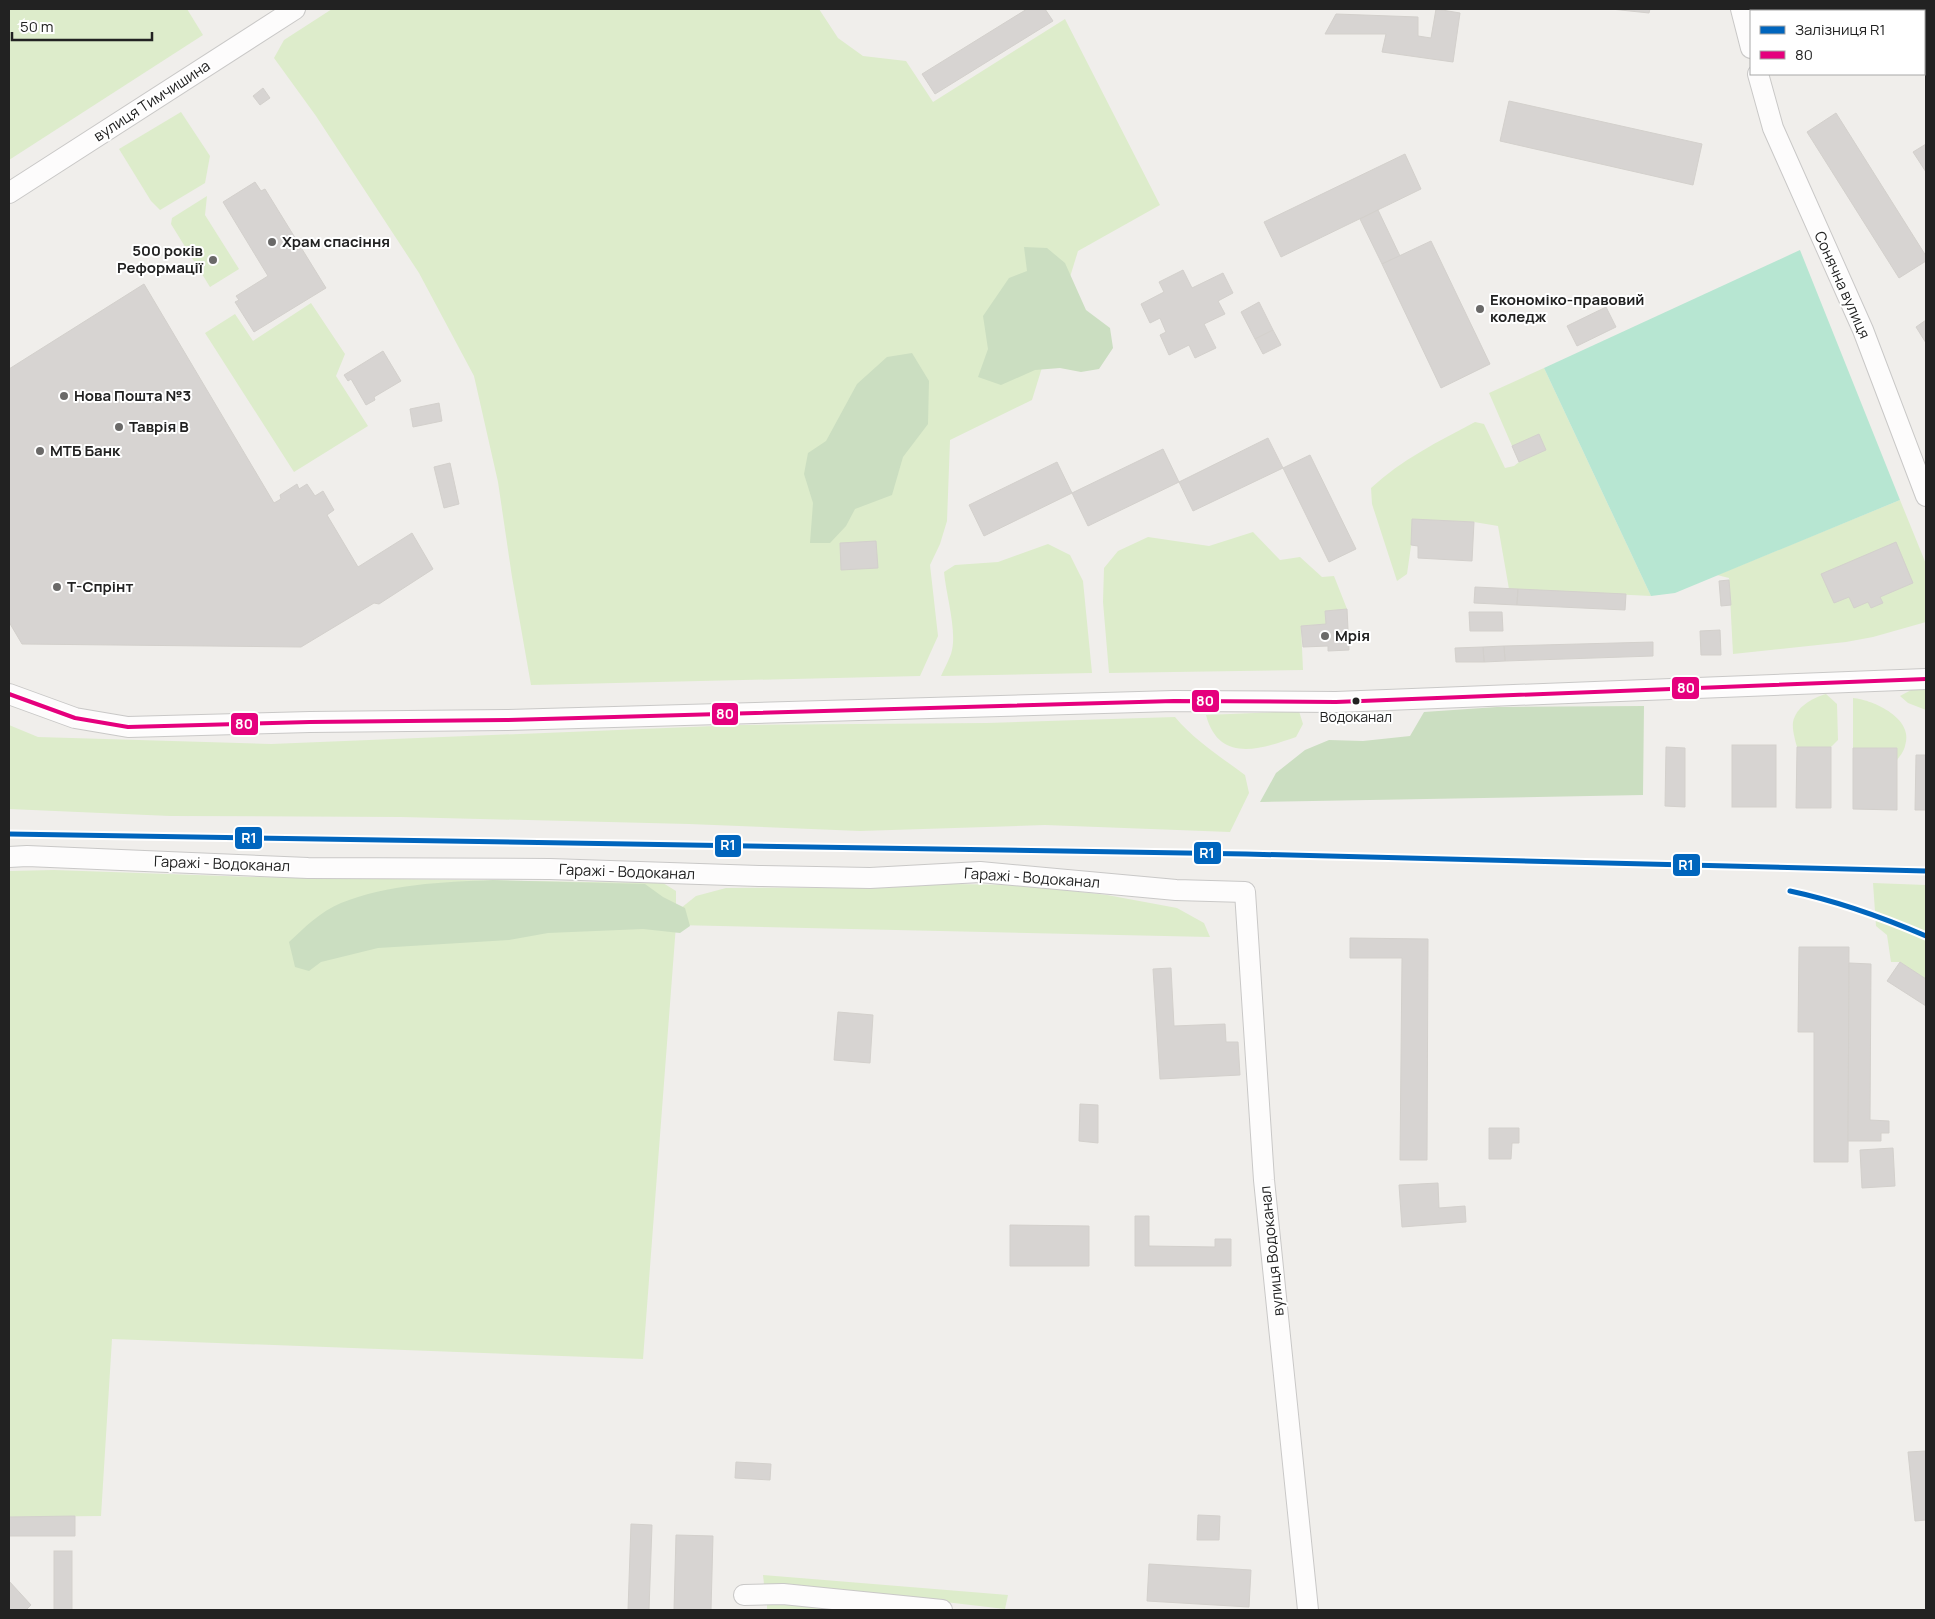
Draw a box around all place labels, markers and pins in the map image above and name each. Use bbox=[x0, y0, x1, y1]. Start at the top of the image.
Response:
place label: Храм спасіння bbox=[282, 231, 390, 252]
marker: Храм спасіння bbox=[266, 236, 278, 248]
place label: 500 років Реформації bbox=[117, 240, 204, 278]
marker: 500 років Реформації bbox=[207, 254, 219, 266]
place label: Економіко-правовий коледж bbox=[1490, 289, 1644, 327]
marker: Економіко-правовий коледж bbox=[1474, 303, 1486, 315]
place label: Нова Пошта №3 bbox=[74, 385, 191, 406]
marker: Нова Пошта №3 bbox=[58, 390, 70, 402]
place label: Таврія В bbox=[129, 416, 189, 437]
marker: Таврія В bbox=[113, 421, 125, 433]
place label: МТБ Банк bbox=[50, 440, 121, 461]
marker: МТБ Банк bbox=[34, 445, 46, 457]
place label: Т-Спрінт bbox=[67, 576, 133, 597]
marker: Т-Спрінт bbox=[51, 581, 63, 593]
place label: Мрія bbox=[1335, 625, 1370, 646]
marker: Мрія bbox=[1319, 630, 1331, 642]
marker: Водоканал bbox=[1351, 696, 1361, 706]
place label: Водоканал bbox=[1320, 707, 1392, 726]

